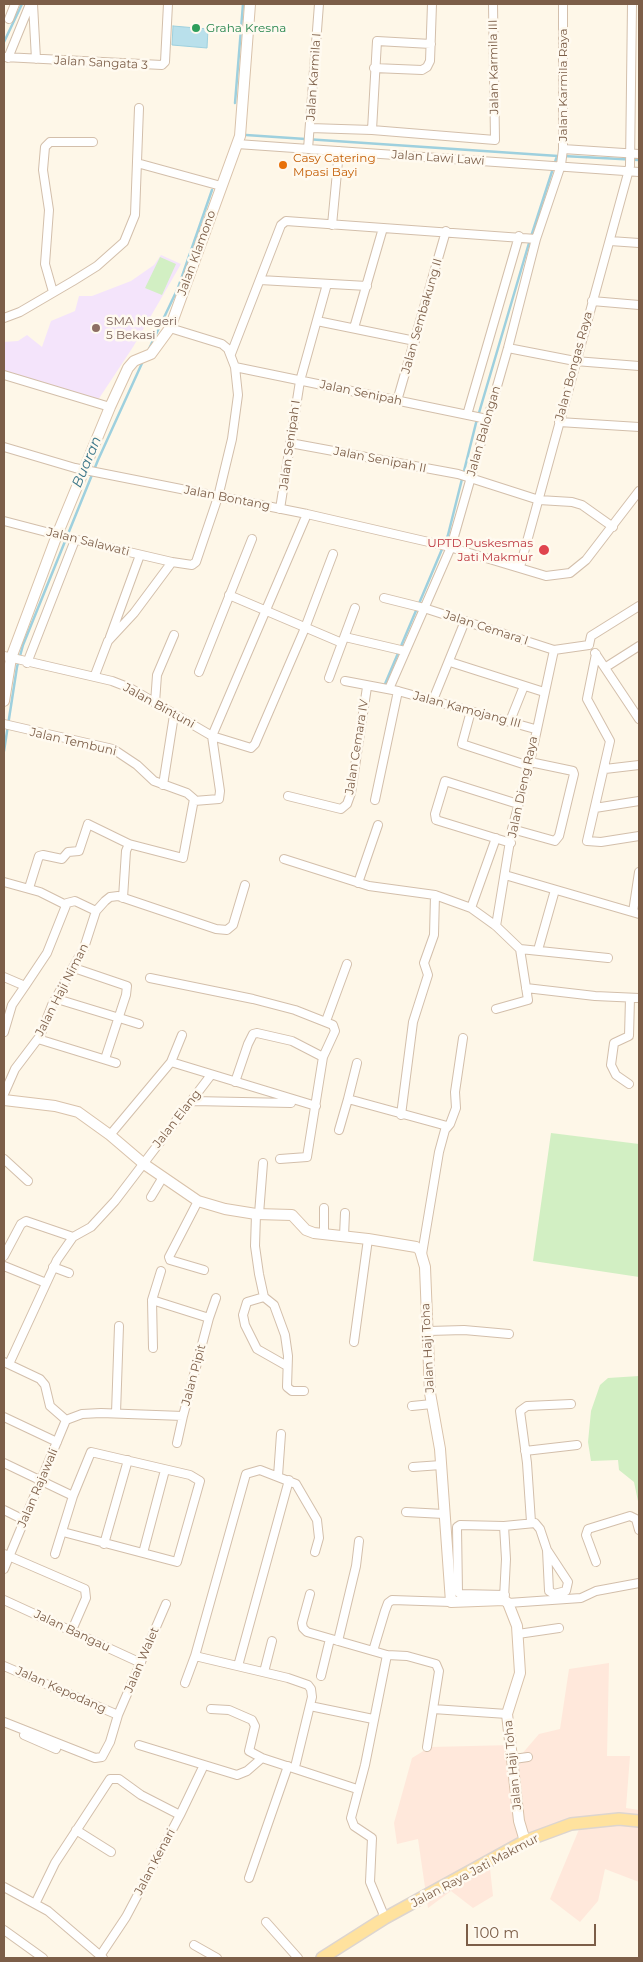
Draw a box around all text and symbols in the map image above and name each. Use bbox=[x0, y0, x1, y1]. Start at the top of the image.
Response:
street label: Jalan Karmila III bbox=[486, 19, 502, 115]
place label: Graha Kresna bbox=[206, 21, 286, 35]
marker: Graha Kresna bbox=[190, 22, 202, 34]
street label: Jalan Karmila Raya bbox=[556, 28, 570, 142]
street label: Jalan Karmila I bbox=[304, 33, 324, 121]
street label: Jalan Sangata 3 bbox=[54, 53, 148, 73]
street label: Jalan Lawi Lawi bbox=[391, 148, 485, 168]
place label: Casy Catering Mpasi Bayi bbox=[293, 151, 376, 179]
marker: Casy Catering Mpasi Bayi bbox=[277, 159, 289, 171]
street label: Jalan Klamono bbox=[175, 209, 219, 297]
street label: Jalan Sembakung II bbox=[399, 257, 445, 375]
street label: Jalan Bongas Raya bbox=[552, 310, 596, 422]
place label: SMA Negeri 5 Bekasi bbox=[106, 314, 177, 342]
marker: SMA Negeri 5 Bekasi bbox=[90, 322, 102, 334]
street label: Jalan Senipah bbox=[318, 377, 404, 409]
street label: Jalan Balongan bbox=[464, 384, 504, 478]
street label: Jalan Senipah I bbox=[277, 399, 303, 491]
water label: Buaran bbox=[69, 434, 105, 490]
street label: Jalan Senipah II bbox=[332, 444, 428, 476]
street label: Jalan Bontang bbox=[183, 483, 271, 513]
street label: Jalan Salawati bbox=[45, 525, 131, 559]
place label: UPTD Puskesmas Jati Makmur bbox=[427, 536, 533, 564]
marker: UPTD Puskesmas Jati Makmur bbox=[537, 543, 551, 557]
street label: Jalan Cemara I bbox=[442, 608, 530, 648]
street label: Jalan Bintuni bbox=[121, 680, 197, 732]
street label: Jalan Kamojang III bbox=[412, 689, 522, 731]
street label: Jalan Cemara IV bbox=[342, 698, 372, 796]
street label: Jalan Tembuni bbox=[28, 725, 118, 759]
street label: Jalan Dieng Raya bbox=[505, 735, 541, 839]
street label: Jalan Haji Niman bbox=[32, 941, 92, 1039]
street label: Jalan Elang bbox=[150, 1087, 204, 1151]
street label: Jalan Haji Toha bbox=[418, 1303, 438, 1393]
street label: Jalan Pipit bbox=[179, 1343, 209, 1407]
street label: Jalan Rajawali bbox=[15, 1446, 61, 1530]
street label: Jalan Bangau bbox=[32, 1607, 112, 1655]
street label: Jalan Walet bbox=[122, 1625, 162, 1695]
street label: Jalan Kepodang bbox=[14, 1664, 108, 1716]
street label: Jalan Haji Toha bbox=[501, 1719, 525, 1811]
street label: Jalan Kenari bbox=[131, 1826, 179, 1898]
street label: Jalan Raya Jati Makmur bbox=[409, 1831, 541, 1911]
scale bar bbox=[468, 1914, 598, 1946]
text: 100 m bbox=[474, 1923, 519, 1942]

